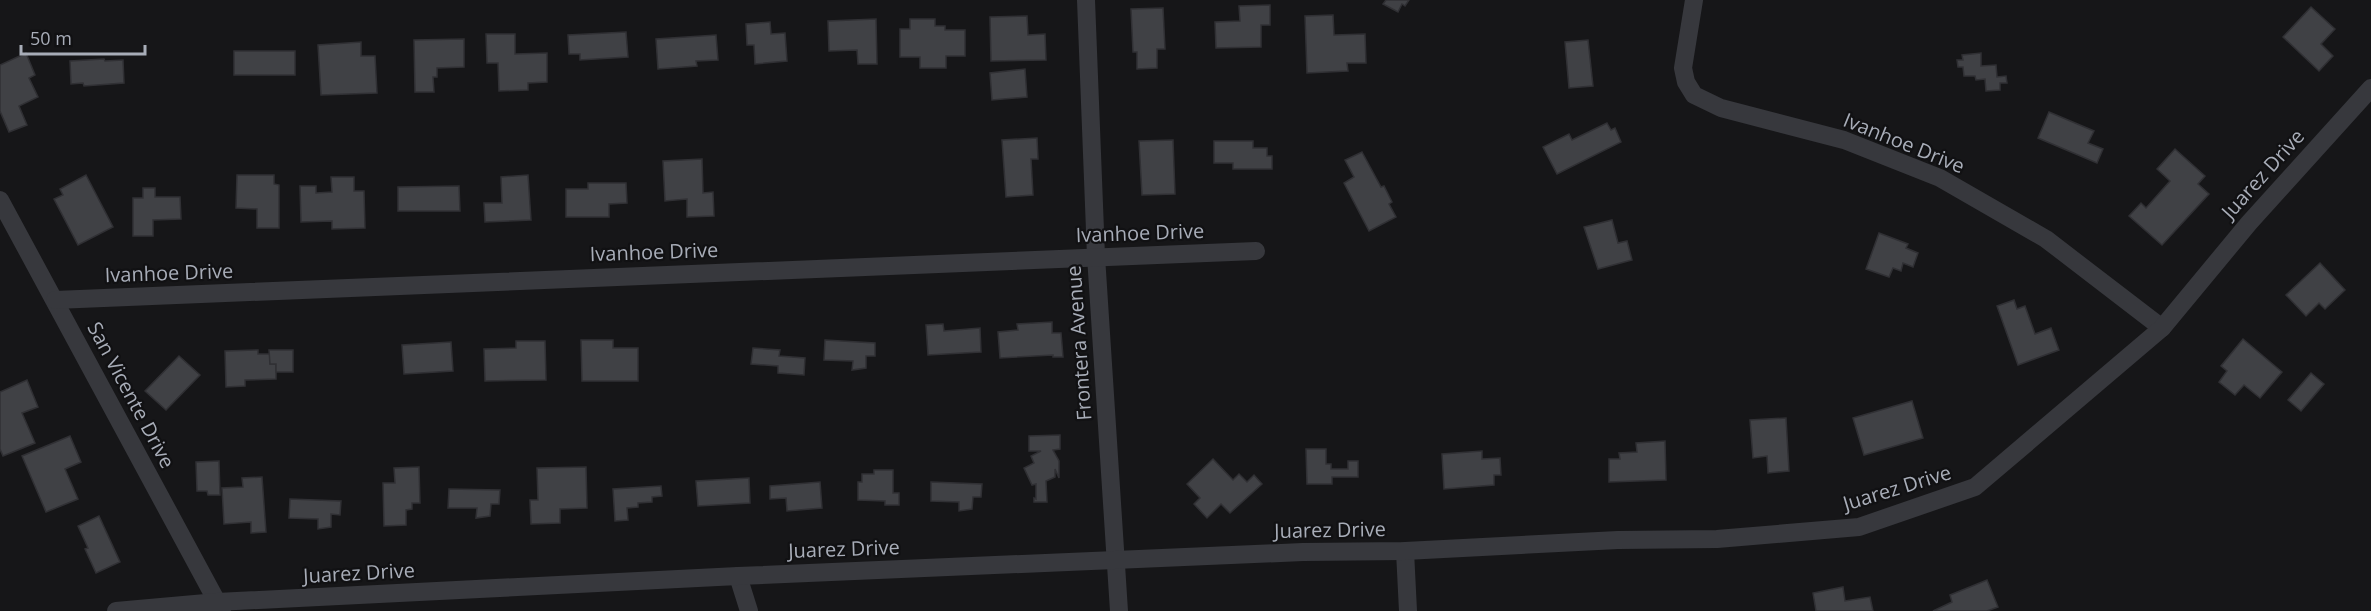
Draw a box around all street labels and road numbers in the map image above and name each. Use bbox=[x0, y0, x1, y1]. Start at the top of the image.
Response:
street label: Ivanhoe Drive bbox=[1839, 106, 1969, 179]
street label: Juarez Drive bbox=[2214, 123, 2310, 226]
street label: Ivanhoe Drive bbox=[1075, 217, 1205, 248]
street label: Ivanhoe Drive bbox=[589, 236, 719, 267]
street label: Ivanhoe Drive bbox=[104, 257, 234, 288]
street label: Frontera Avenue bbox=[1060, 265, 1097, 421]
street label: San Vicente Drive bbox=[81, 317, 181, 473]
street label: Juarez Drive bbox=[1838, 458, 1954, 517]
street label: Juarez Drive bbox=[1272, 515, 1386, 544]
street label: Juarez Drive bbox=[786, 533, 900, 564]
street label: Juarez Drive bbox=[301, 556, 415, 589]

